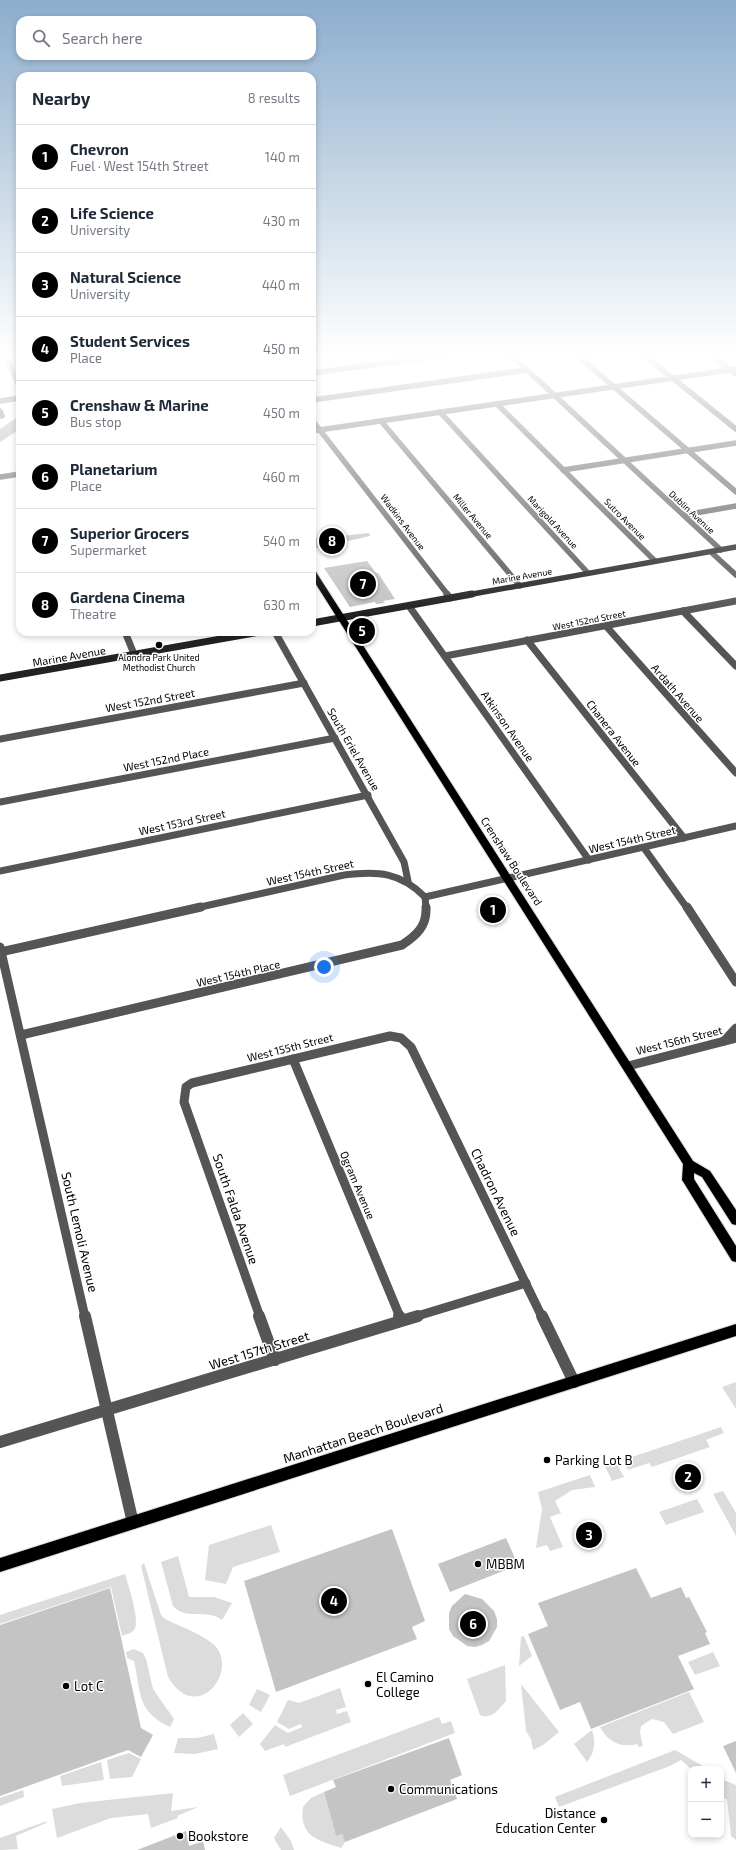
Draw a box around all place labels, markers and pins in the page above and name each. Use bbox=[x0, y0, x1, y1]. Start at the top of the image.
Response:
pin: 8 bbox=[319, 526, 345, 556]
pin: 7 bbox=[350, 569, 376, 599]
pin: 5 bbox=[349, 616, 375, 646]
marker: Alondra Park United Methodist Church bbox=[154, 640, 164, 650]
place label: Alondra Park United Methodist Church bbox=[118, 652, 200, 673]
pin: 1 bbox=[480, 895, 506, 925]
place label: Parking Lot B bbox=[555, 1452, 632, 1468]
marker: Parking Lot B bbox=[542, 1455, 552, 1465]
pin: 2 bbox=[675, 1462, 701, 1492]
pin: 3 bbox=[576, 1520, 602, 1550]
place label: MBBM bbox=[486, 1556, 525, 1572]
marker: MBBM bbox=[473, 1559, 483, 1569]
pin: 4 bbox=[321, 1586, 347, 1616]
pin: 6 bbox=[460, 1609, 486, 1639]
place label: El Camino College bbox=[376, 1669, 434, 1700]
place label: Lot C bbox=[74, 1678, 103, 1694]
marker: El Camino College bbox=[363, 1679, 373, 1689]
marker: Lot C bbox=[61, 1681, 71, 1691]
place label: Communications bbox=[399, 1781, 498, 1797]
marker: Communications bbox=[386, 1784, 396, 1794]
place label: Distance Education Center bbox=[495, 1805, 596, 1836]
marker: Distance Education Center bbox=[599, 1815, 609, 1825]
place label: Bookstore bbox=[188, 1828, 248, 1844]
marker: Bookstore bbox=[175, 1831, 185, 1841]

